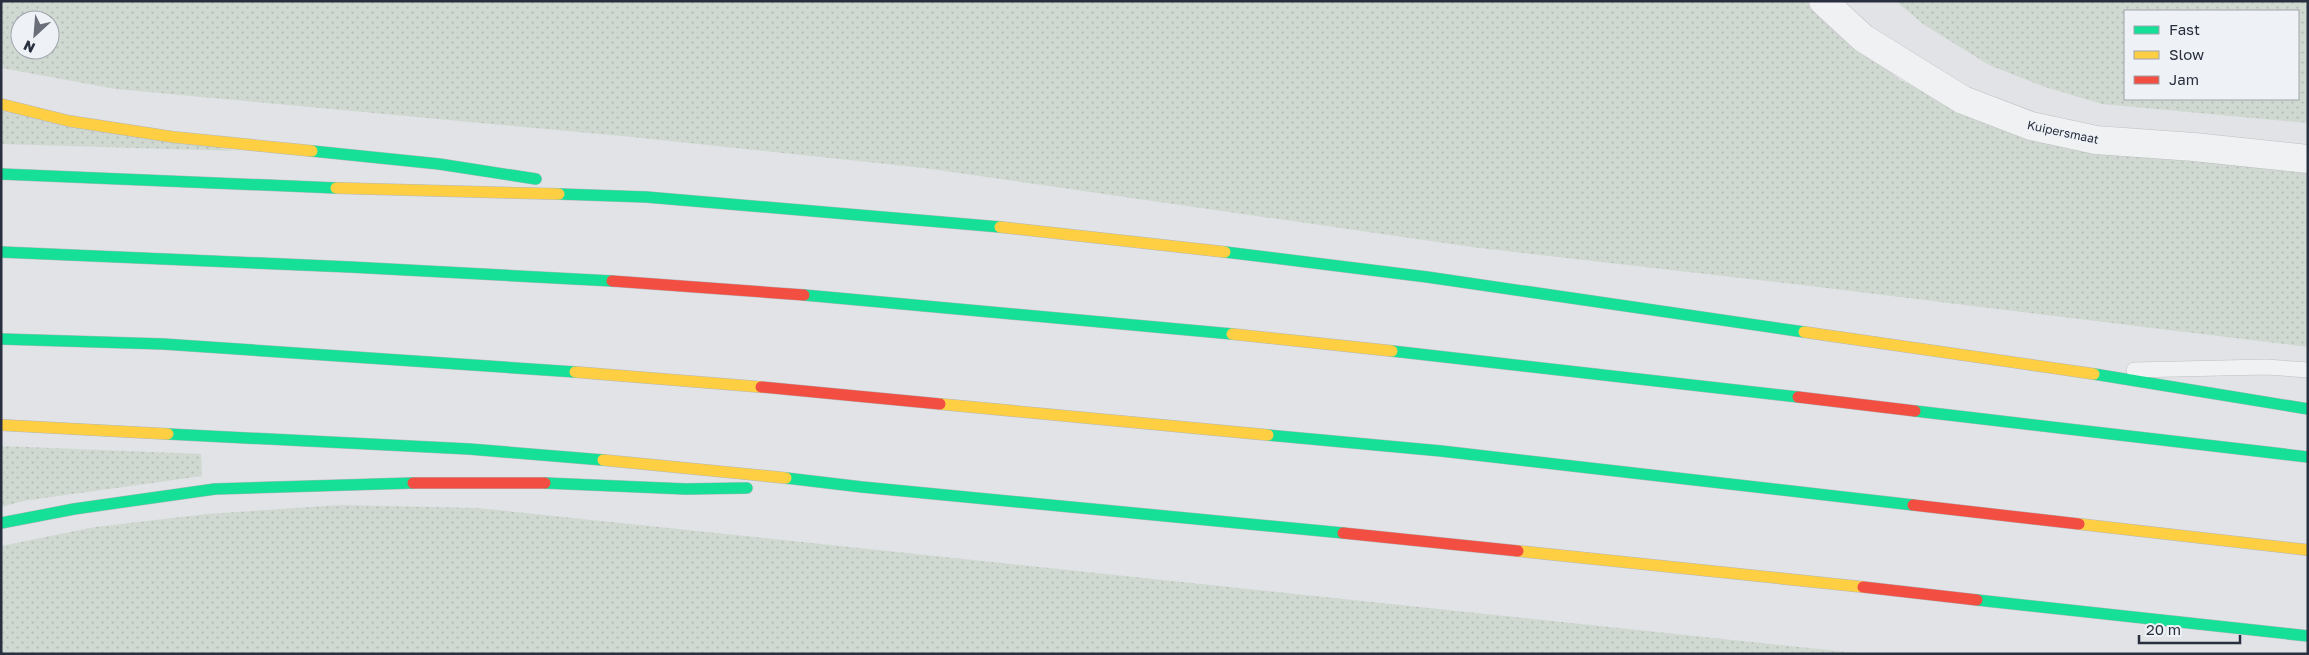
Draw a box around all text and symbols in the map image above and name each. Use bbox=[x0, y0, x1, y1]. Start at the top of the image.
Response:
north arrow bbox=[10, 10, 60, 60]
legend bbox=[2124, 10, 2299, 100]
text: Fast bbox=[2169, 20, 2200, 38]
text: N bbox=[21, 37, 38, 57]
text: Slow bbox=[2169, 45, 2204, 63]
text: Jam bbox=[2169, 70, 2199, 88]
street label: Kuipersmaat bbox=[2026, 117, 2100, 147]
scale bar bbox=[2139, 612, 2240, 644]
text: 20 m bbox=[2146, 620, 2181, 638]

